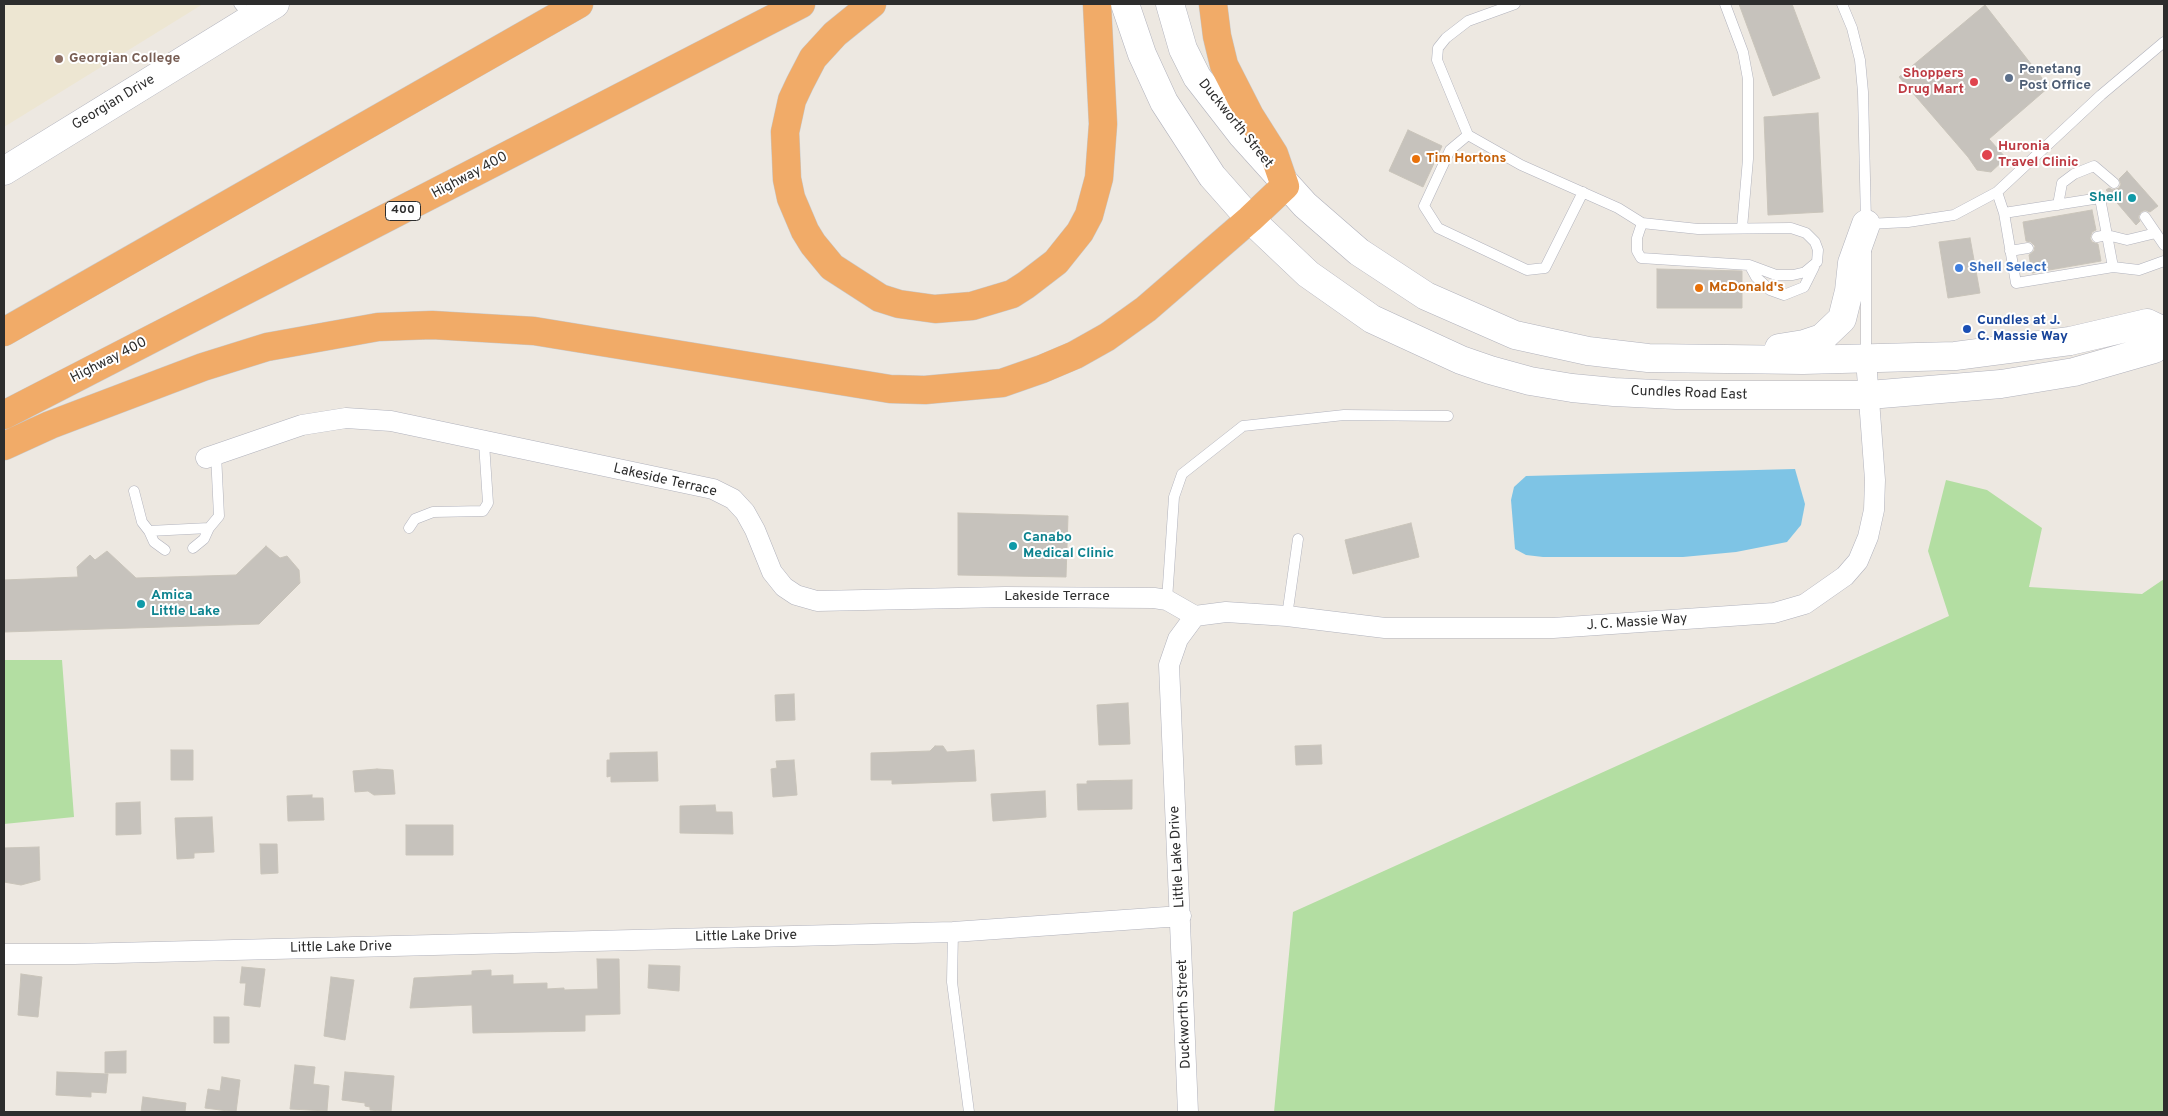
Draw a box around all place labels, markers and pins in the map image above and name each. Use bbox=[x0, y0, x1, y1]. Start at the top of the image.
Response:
place label: Georgian College bbox=[69, 51, 180, 67]
marker: Georgian College bbox=[53, 53, 65, 65]
place label: Penetang Post Office bbox=[2019, 62, 2091, 94]
place label: Shoppers Drug Mart bbox=[1898, 66, 1964, 98]
marker: Penetang Post Office bbox=[2003, 72, 2015, 84]
marker: Shoppers Drug Mart bbox=[1968, 76, 1980, 88]
place label: Huronia Travel Clinic bbox=[1998, 139, 2079, 172]
marker: Huronia Travel Clinic bbox=[1980, 148, 1994, 162]
place label: Tim Hortons bbox=[1426, 151, 1506, 167]
marker: Tim Hortons bbox=[1410, 153, 1422, 165]
place label: Shell bbox=[2089, 190, 2122, 206]
marker: Shell bbox=[2126, 192, 2138, 204]
place label: Shell Select bbox=[1969, 260, 2047, 276]
marker: Shell Select bbox=[1953, 262, 1965, 274]
place label: McDonald's bbox=[1709, 280, 1784, 296]
marker: McDonald's bbox=[1693, 282, 1705, 294]
place label: Cundles at J. C. Massie Way bbox=[1977, 313, 2068, 346]
marker: Cundles at J. C. Massie Way bbox=[1961, 323, 1973, 335]
place label: Canabo Medical Clinic bbox=[1023, 530, 1114, 562]
marker: Canabo Medical Clinic bbox=[1007, 540, 1019, 552]
place label: Amica Little Lake bbox=[151, 588, 220, 620]
marker: Amica Little Lake bbox=[135, 598, 147, 610]

